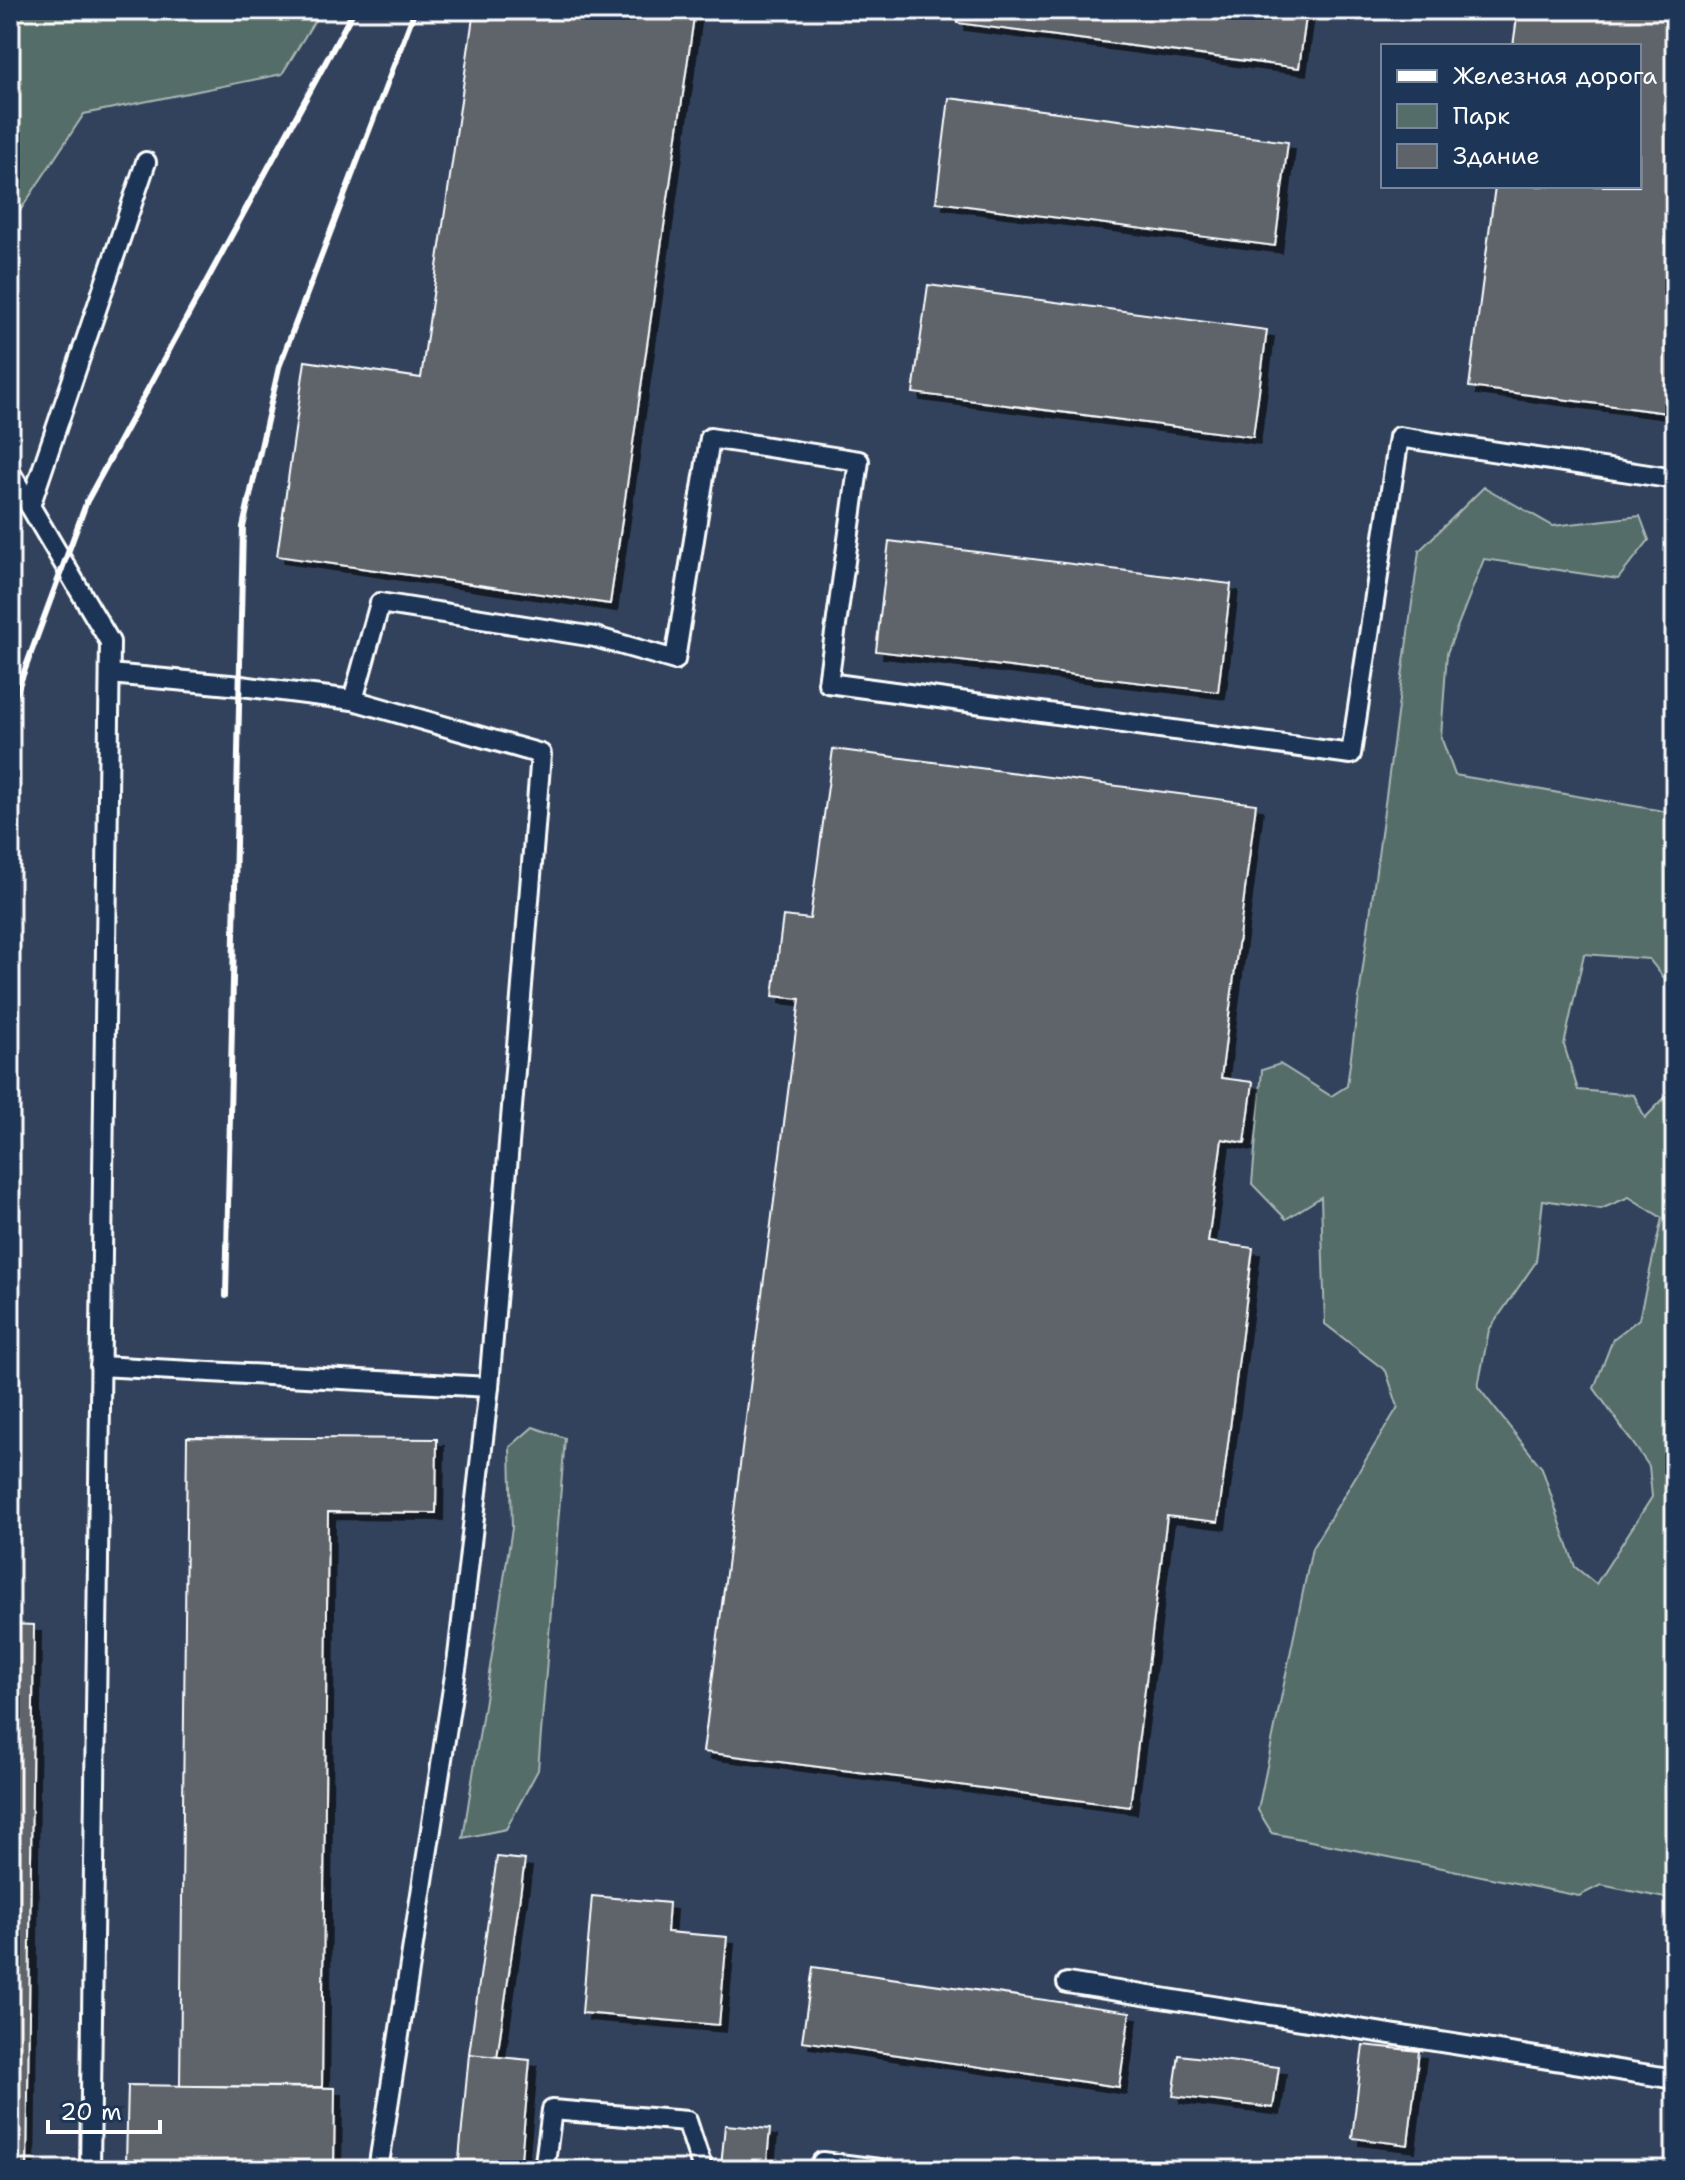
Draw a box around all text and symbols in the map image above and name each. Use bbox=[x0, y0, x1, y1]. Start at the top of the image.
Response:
legend bbox=[1381, 44, 1641, 188]
text: Железная дорога bbox=[1453, 60, 1657, 92]
text: Парк bbox=[1453, 100, 1510, 132]
text: Здание bbox=[1453, 140, 1540, 172]
scale bar bbox=[48, 2084, 160, 2134]
text: 20 m bbox=[60, 2096, 122, 2128]

